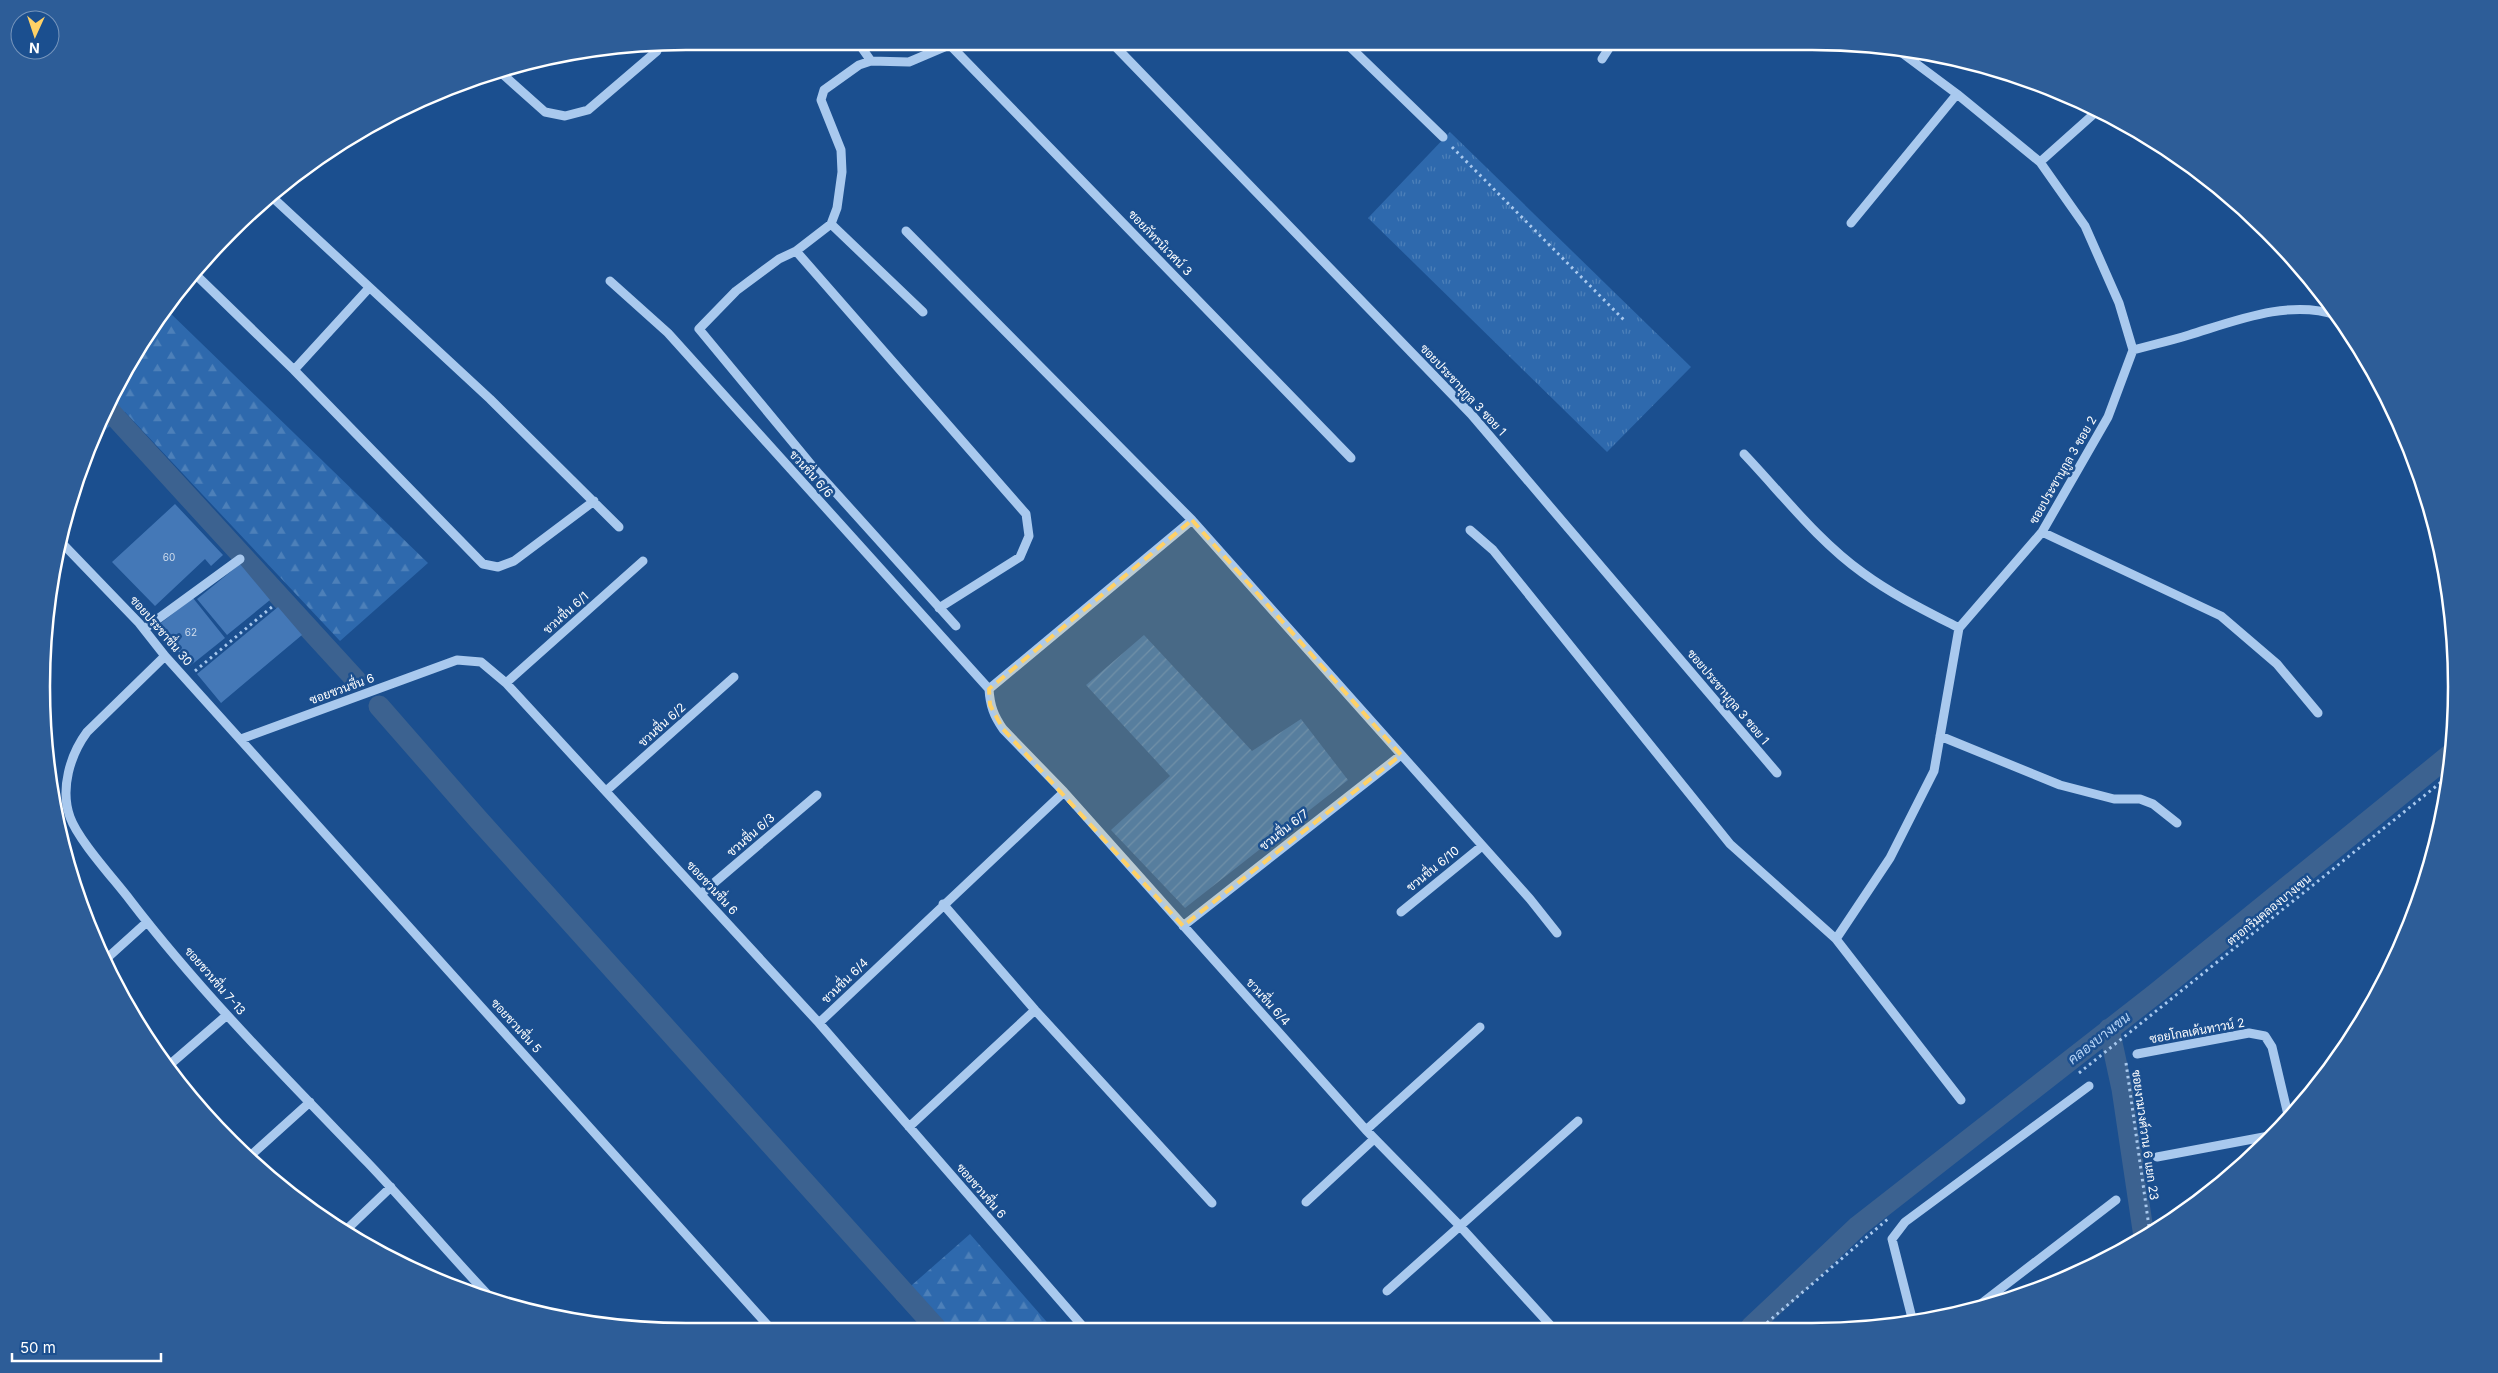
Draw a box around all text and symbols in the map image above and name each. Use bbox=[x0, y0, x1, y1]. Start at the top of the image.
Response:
north arrow bbox=[10, 10, 60, 60]
text: N bbox=[29, 40, 40, 57]
street label: ซอยภัทรนิเวศน์ 3 bbox=[1125, 207, 1195, 279]
street label: ซอยประชานุกูล 3 ซอย 1 bbox=[1416, 341, 1510, 440]
street label: ซอยประชานุกูล 3 ซอย 2 bbox=[2026, 413, 2101, 527]
street label: ชวนชื่น 6/6 bbox=[786, 445, 839, 500]
house number: 60 bbox=[163, 551, 175, 563]
street label: ชวนชื่น 6/1 bbox=[538, 586, 591, 637]
street label: ซอยประชาชื่น 30 bbox=[127, 591, 198, 669]
house number: 62 bbox=[185, 626, 197, 638]
street label: ซอยประชานุกูล 3 ซอย 1 bbox=[1683, 646, 1773, 749]
street label: ซอยชวนชื่น 6 bbox=[306, 667, 376, 707]
street label: ชวนชื่น 6/2 bbox=[633, 697, 688, 750]
street label: ชวนชื่น 6/7 bbox=[1254, 803, 1311, 853]
street label: ชวนชื่น 6/3 bbox=[722, 807, 778, 859]
street label: ชวนชื่น 6/10 bbox=[1401, 840, 1462, 894]
street label: ซอยชวนชื่น 6 bbox=[684, 856, 743, 918]
street label: ตรอกริมคลองบางเขน bbox=[2223, 871, 2314, 948]
street label: ซอยชวนชื่น 7-13 bbox=[182, 942, 251, 1018]
street label: ชวนชื่น 6/4 bbox=[816, 952, 871, 1006]
street label: ชวนชื่น 6/4 bbox=[1243, 973, 1296, 1029]
street label: ซอยชวนชื่น 5 bbox=[488, 993, 547, 1056]
water label: คลองบางเขน bbox=[2064, 1008, 2133, 1067]
street label: ซอยโกลเด้นทาวน์ 2 bbox=[2148, 1015, 2246, 1046]
street label: ซอยงามวงศ์วาน 6 แยก 23 bbox=[2129, 1069, 2162, 1201]
street label: ซอยชวนชื่น 6 bbox=[953, 1158, 1012, 1221]
scale bar bbox=[12, 1330, 161, 1362]
text: 50 m bbox=[20, 1338, 56, 1357]

